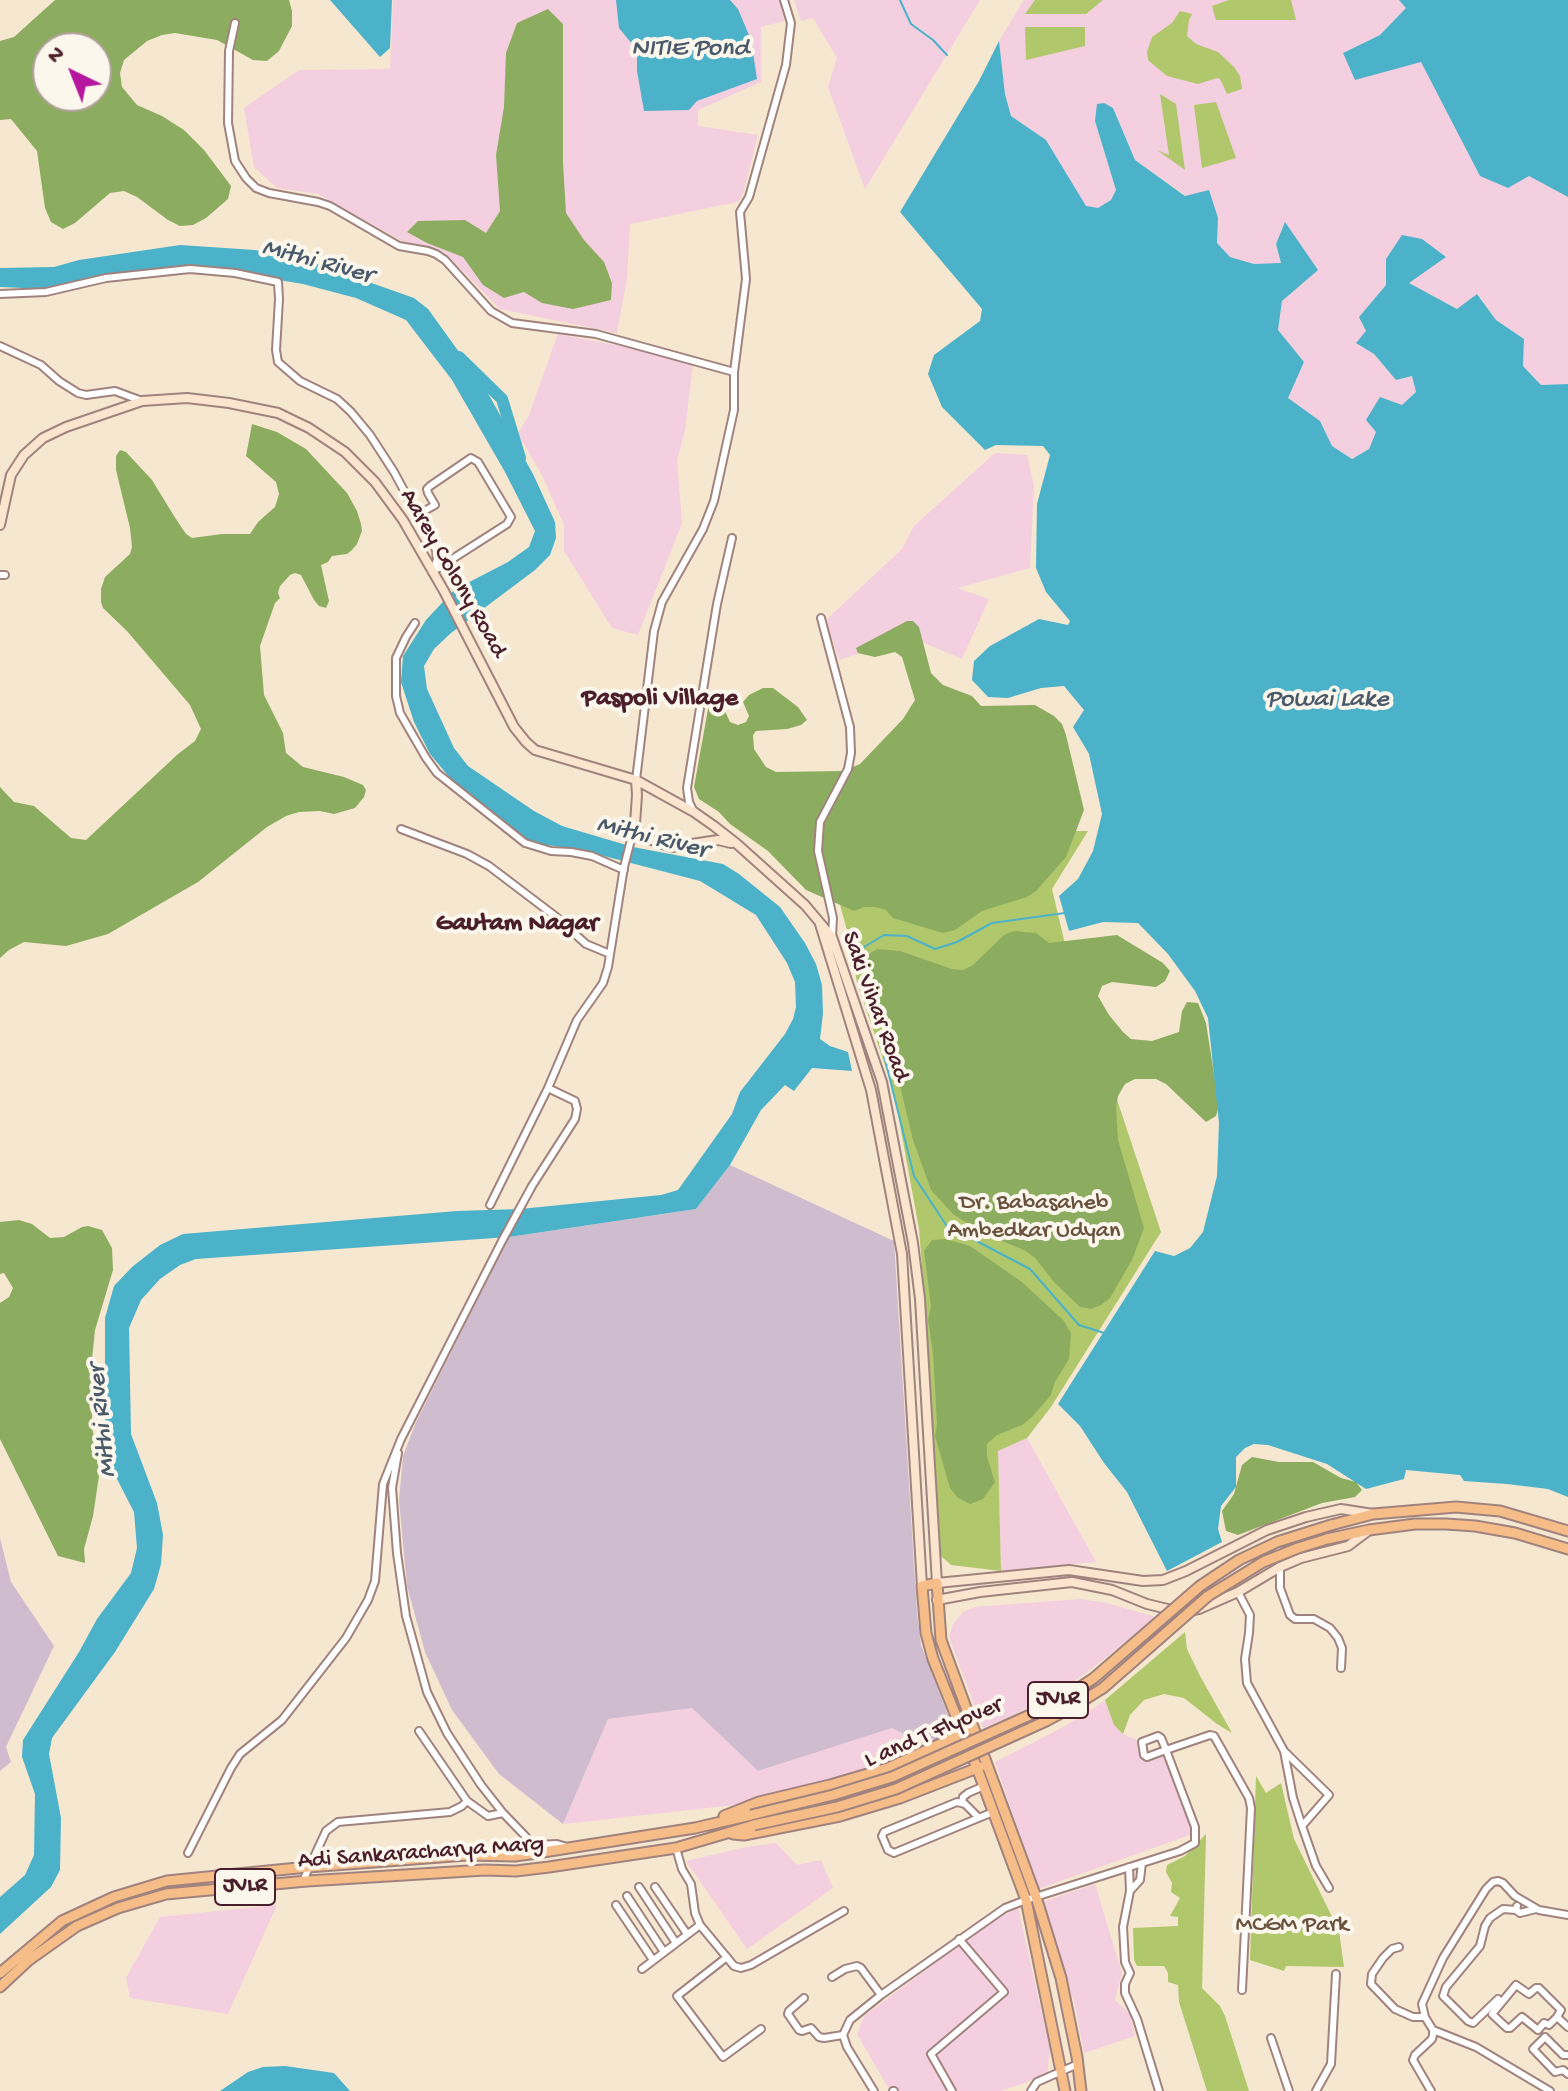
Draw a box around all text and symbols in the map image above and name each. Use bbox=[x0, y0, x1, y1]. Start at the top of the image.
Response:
north arrow bbox=[32, 32, 112, 112]
water label: NITIE Pond bbox=[631, 34, 749, 66]
text: N bbox=[43, 42, 71, 70]
water label: Mithi River bbox=[258, 233, 376, 293]
street label: Aarey Colony Road bbox=[392, 484, 512, 664]
district label: Paspoli Village bbox=[582, 684, 738, 716]
water label: Powai Lake bbox=[1265, 685, 1389, 717]
water label: Mithi River bbox=[593, 810, 711, 868]
district label: Gautam Nagar bbox=[436, 909, 598, 941]
street label: Saki Vihar Road bbox=[834, 928, 914, 1086]
park label: Dr. Babasaheb Ambedkar Udyan bbox=[948, 1190, 1120, 1246]
water label: Mithi River bbox=[83, 1363, 125, 1479]
road number: JVLR bbox=[1028, 1682, 1088, 1718]
street label: L and T Flyover bbox=[861, 1692, 1007, 1776]
street label: Adi Sankaracharya Marg bbox=[297, 1831, 545, 1877]
road number: JVLR bbox=[215, 1869, 275, 1905]
park label: MCGM Park bbox=[1236, 1912, 1348, 1940]

